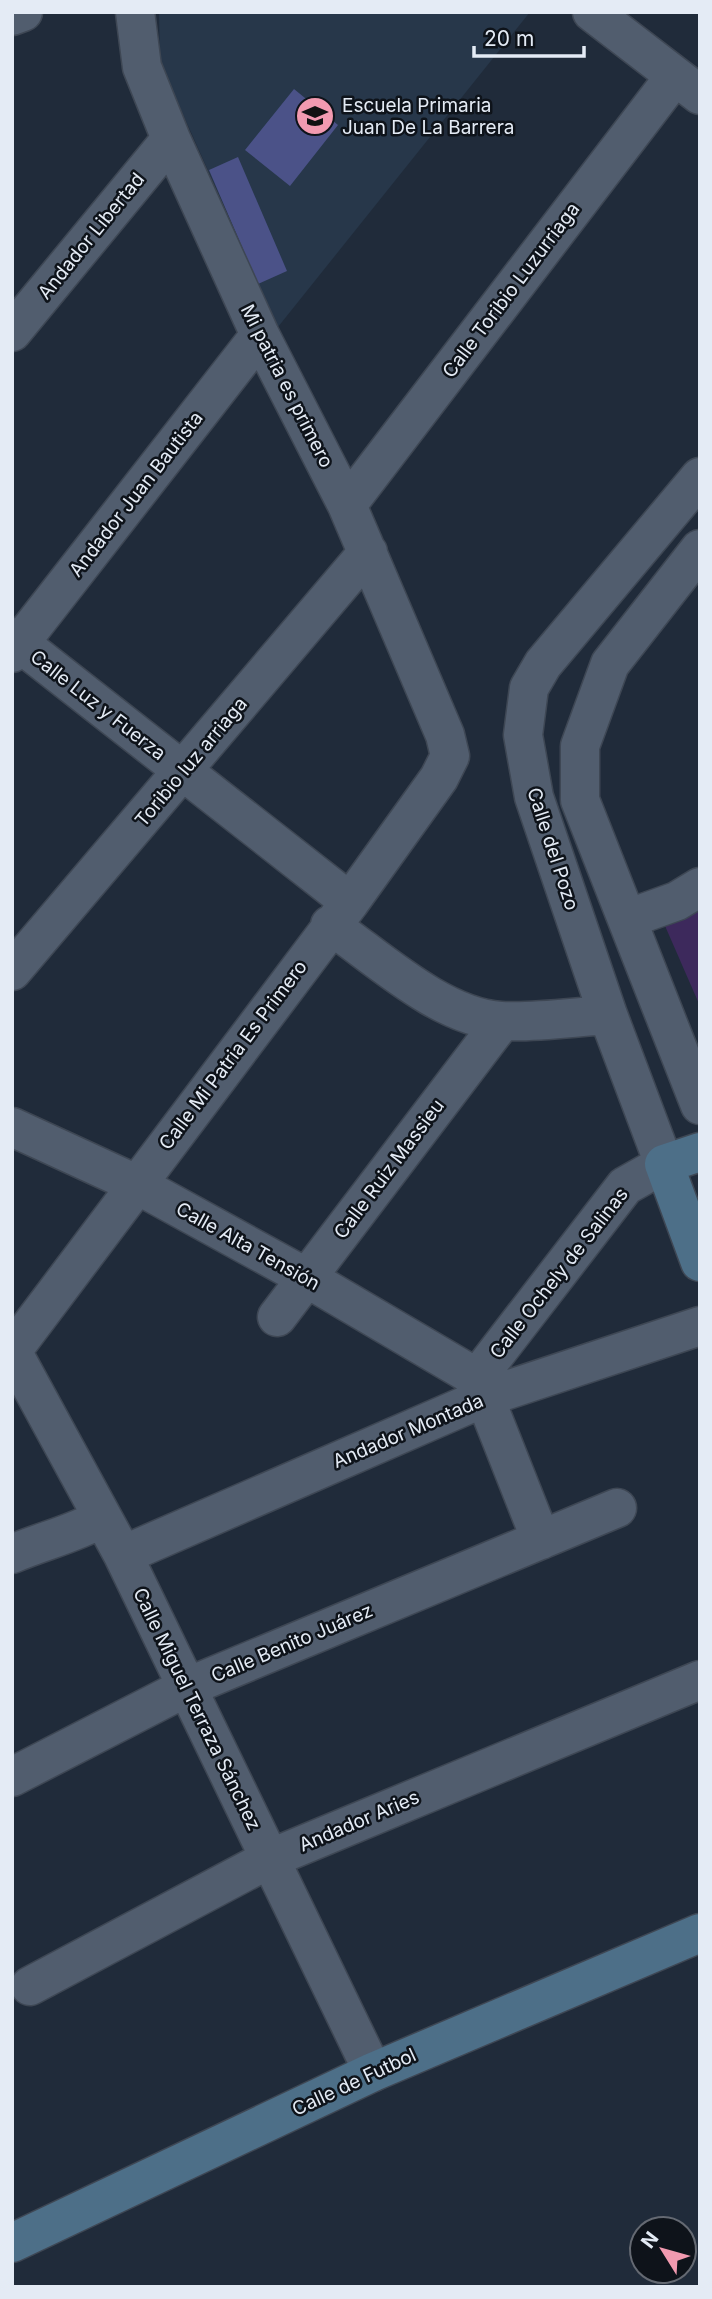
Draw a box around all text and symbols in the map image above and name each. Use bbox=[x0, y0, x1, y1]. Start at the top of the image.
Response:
scale bar bbox=[474, 14, 584, 58]
text: 20 m bbox=[484, 26, 534, 51]
place label: Escuela Primaria Juan De La Barrera bbox=[342, 94, 515, 139]
school or university icon: Escuela Primaria Juan De La Barrera bbox=[294, 95, 336, 137]
street label: Andador Libertad bbox=[33, 168, 149, 304]
street label: Calle Toribio Luzurriaga bbox=[438, 198, 584, 382]
street label: Mi patria es primero bbox=[236, 301, 338, 471]
street label: Andador Juan Bautista bbox=[64, 407, 208, 581]
street label: Calle Luz y Fuerza bbox=[26, 645, 170, 765]
street label: Toribio luz arriaga bbox=[130, 693, 252, 831]
street label: Calle del Pozo bbox=[522, 785, 584, 913]
street label: Calle Mi Patria Es Primero bbox=[154, 956, 312, 1154]
street label: Calle Ruiz Massieu bbox=[329, 1095, 449, 1243]
street label: Calle Ochely de Salinas bbox=[485, 1183, 633, 1363]
street label: Calle Alta Tensión bbox=[172, 1197, 324, 1295]
street label: Andador Montada bbox=[329, 1389, 487, 1473]
street label: Calle Miguel Terraza Sánchez bbox=[128, 1584, 266, 1834]
street label: Calle Benito Juárez bbox=[208, 1599, 376, 1687]
street label: Andador Aries bbox=[295, 1785, 423, 1857]
street label: Calle de Futbol bbox=[288, 2043, 420, 2121]
north arrow bbox=[628, 2215, 698, 2285]
text: N bbox=[636, 2227, 663, 2253]

